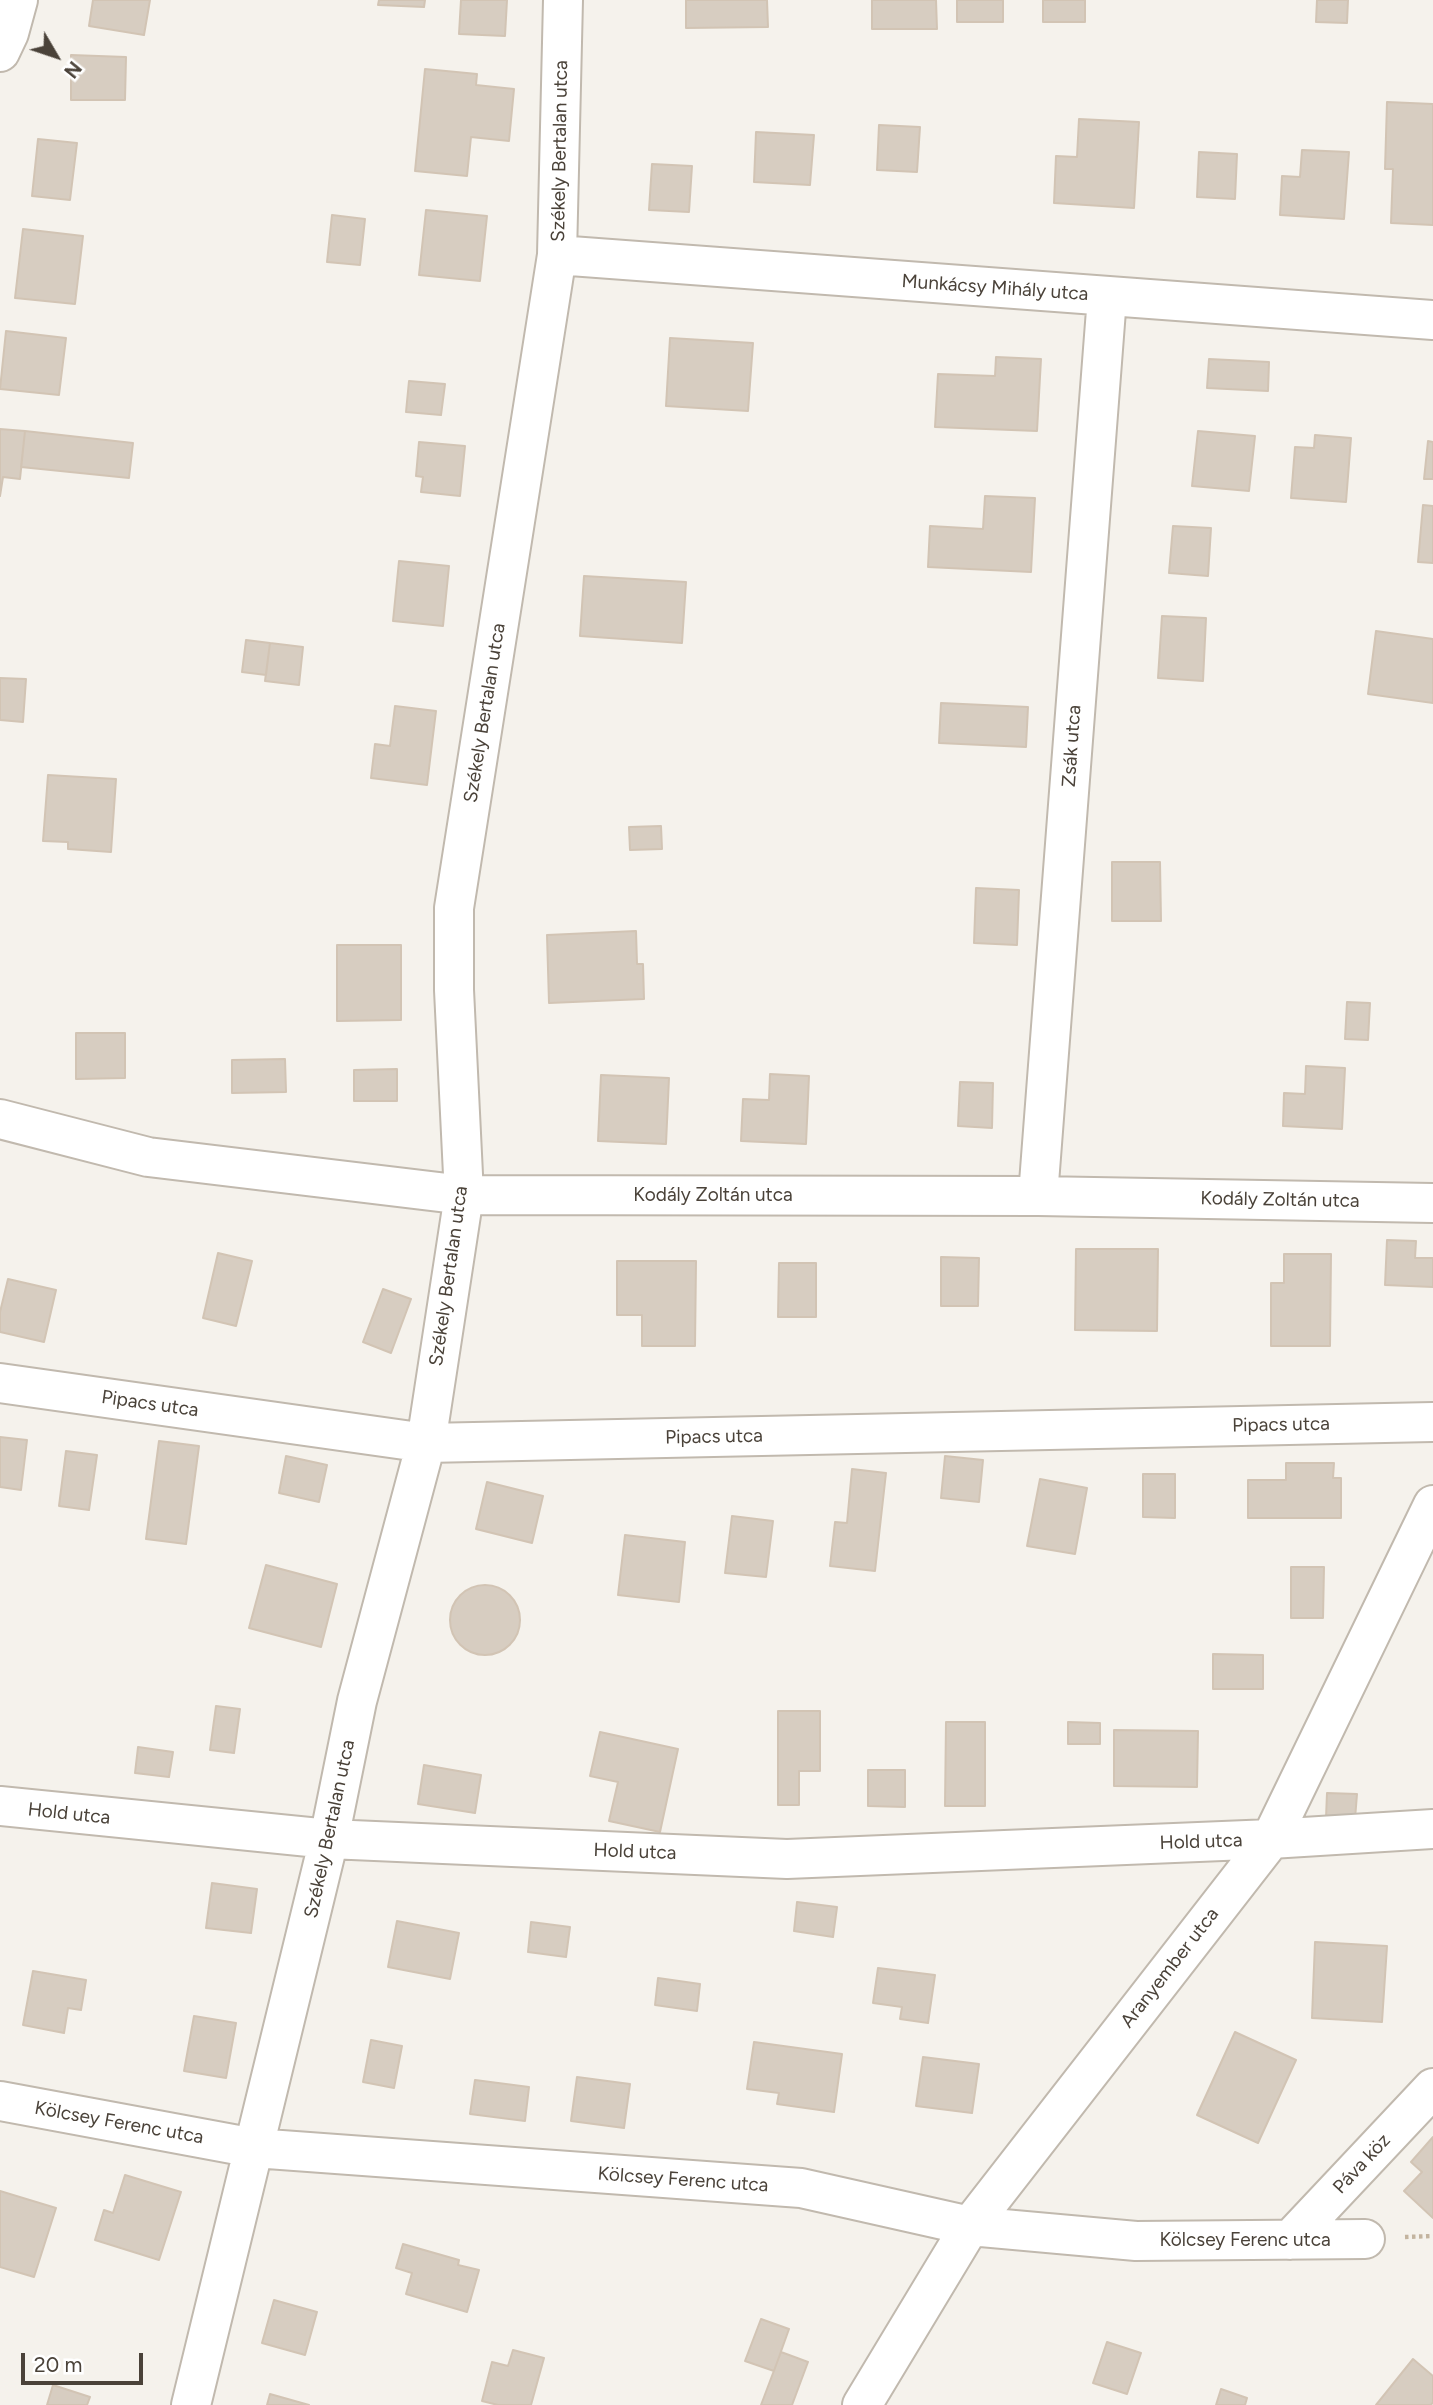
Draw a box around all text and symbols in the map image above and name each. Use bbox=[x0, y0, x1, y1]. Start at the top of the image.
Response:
north arrow bbox=[21, 21, 91, 91]
text: N bbox=[59, 57, 86, 82]
street label: Székely Bertalan utca bbox=[547, 60, 573, 242]
street label: Munkácsy Mihály utca bbox=[901, 270, 1089, 306]
street label: Székely Bertalan utca bbox=[460, 621, 510, 805]
street label: Zsák utca bbox=[1058, 704, 1086, 788]
street label: Székely Bertalan utca bbox=[425, 1184, 473, 1368]
street label: Kodály Zoltán utca bbox=[633, 1184, 793, 1206]
street label: Kodály Zoltán utca bbox=[1200, 1187, 1360, 1213]
street label: Pipacs utca bbox=[100, 1386, 200, 1422]
street label: Pipacs utca bbox=[1232, 1413, 1330, 1437]
street label: Pipacs utca bbox=[665, 1425, 763, 1449]
street label: Székely Bertalan utca bbox=[300, 1738, 360, 1920]
street label: Hold utca bbox=[27, 1798, 111, 1830]
street label: Hold utca bbox=[1159, 1829, 1243, 1855]
street label: Hold utca bbox=[593, 1839, 677, 1865]
street label: Aranyember utca bbox=[1116, 1903, 1224, 2033]
street label: Kölcsey Ferenc utca bbox=[33, 2097, 205, 2149]
street label: Páva köz bbox=[1329, 2129, 1395, 2199]
street label: Kölcsey Ferenc utca bbox=[597, 2163, 769, 2197]
street label: Kölcsey Ferenc utca bbox=[1159, 2229, 1331, 2251]
scale bar bbox=[24, 2338, 147, 2382]
text: 20 m bbox=[34, 2352, 82, 2377]

